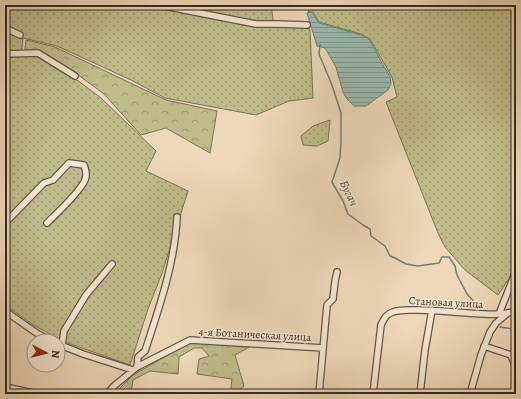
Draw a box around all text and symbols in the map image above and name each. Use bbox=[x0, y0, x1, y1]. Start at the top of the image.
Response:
water label: Бугач bbox=[336, 177, 362, 209]
street label: Становая улица bbox=[408, 293, 485, 312]
street label: 4-я Ботаническая улица bbox=[198, 324, 312, 345]
north arrow bbox=[26, 333, 66, 373]
text: N bbox=[47, 349, 63, 359]

